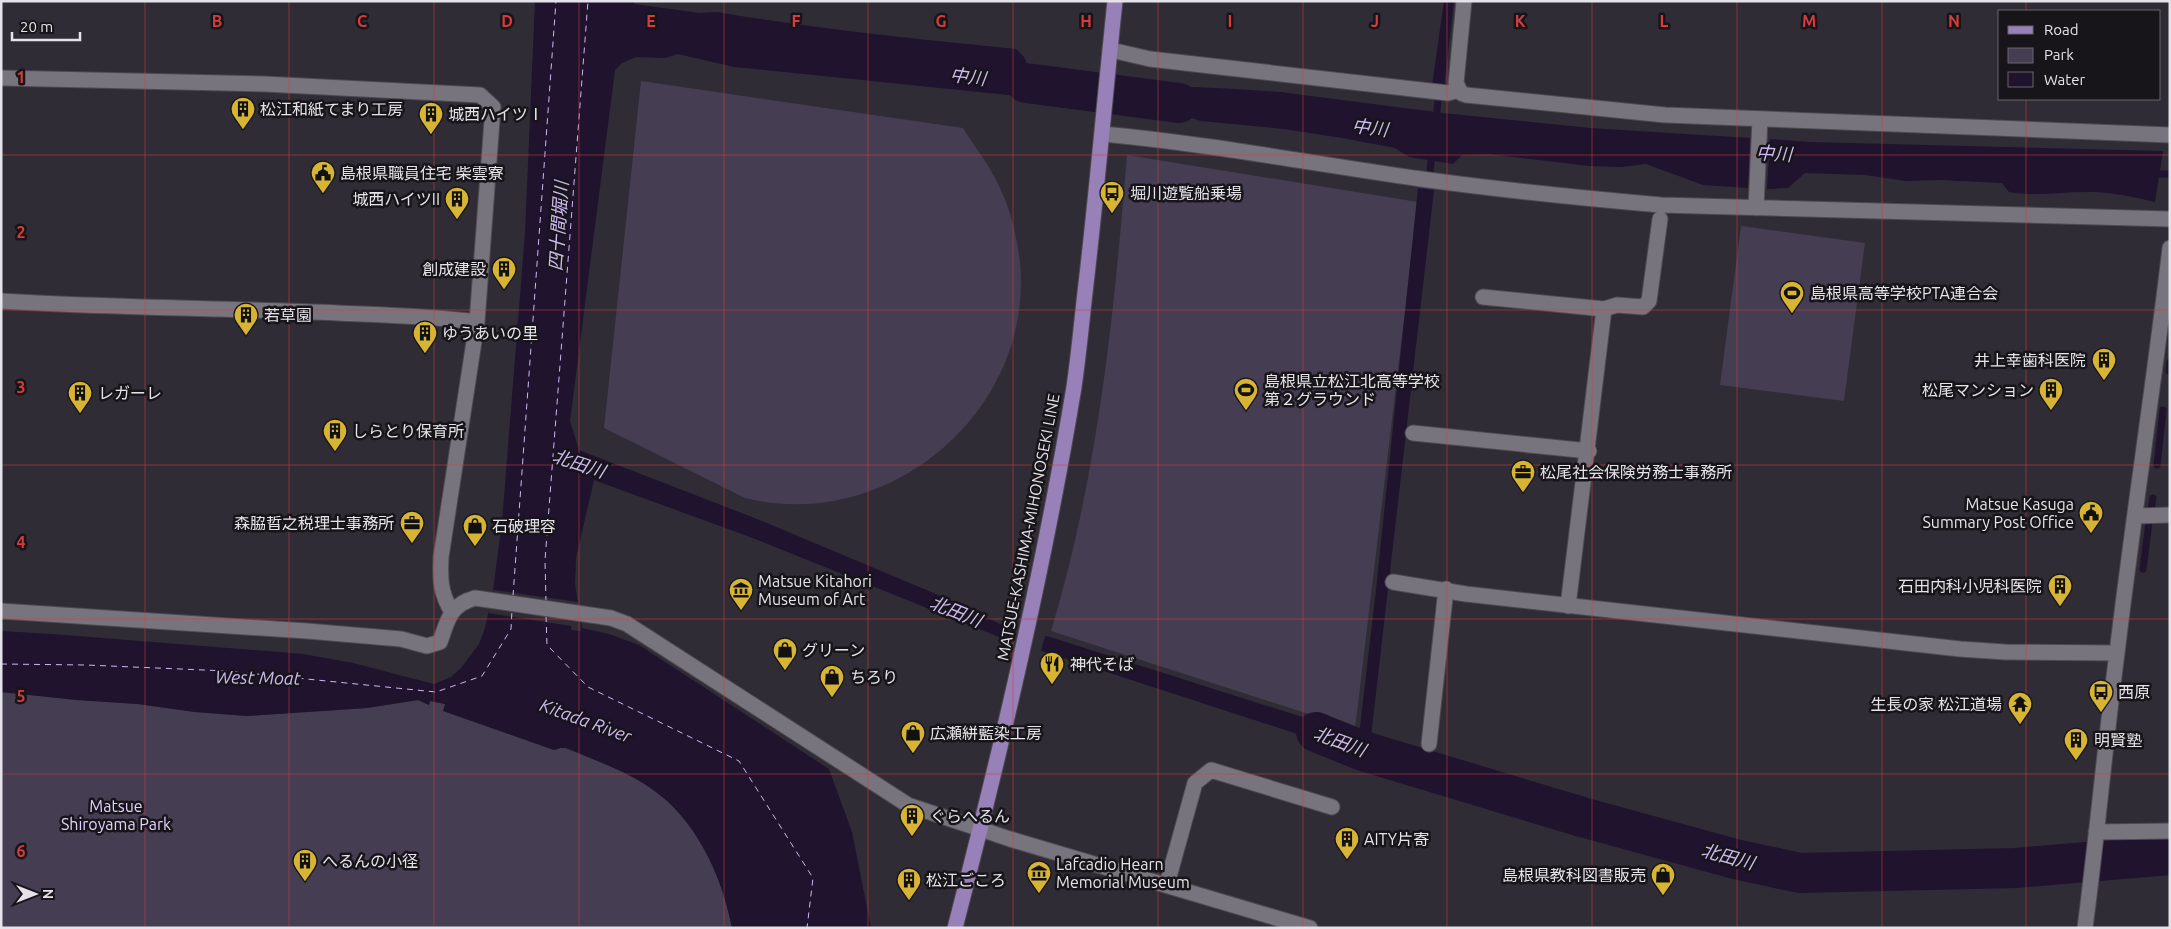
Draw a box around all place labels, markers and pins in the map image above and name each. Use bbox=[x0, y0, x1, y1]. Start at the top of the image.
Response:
building icon: 松江和紙てまり工房 bbox=[230, 96, 256, 130]
place label: 松江和紙てまり工房 bbox=[260, 100, 403, 118]
building icon: 城西ハイツⅠ bbox=[418, 101, 444, 135]
place label: 城西ハイツⅠ bbox=[448, 105, 544, 123]
public building icon: 島根県職員住宅 柴雲寮 bbox=[310, 160, 336, 194]
place label: 島根県職員住宅 柴雲寮 bbox=[340, 164, 504, 182]
bus stop icon: 堀川遊覧船乗場 bbox=[1099, 180, 1125, 214]
place label: 堀川遊覧船乗場 bbox=[1130, 184, 1242, 202]
building icon: 城西ハイツII bbox=[444, 186, 470, 220]
place label: 城西ハイツII bbox=[352, 190, 440, 208]
building icon: 創成建設 bbox=[491, 256, 517, 290]
place label: 創成建設 bbox=[422, 260, 486, 278]
sports icon: 島根県高等学校PTA連合会 bbox=[1779, 280, 1805, 314]
place label: 島根県高等学校PTA連合会 bbox=[1810, 284, 1998, 302]
building icon: 若草園 bbox=[233, 302, 259, 336]
place label: 若草園 bbox=[264, 306, 312, 324]
building icon: ゆうあいの里 bbox=[412, 320, 438, 354]
place label: ゆうあいの里 bbox=[442, 324, 538, 342]
building icon: 井上幸歯科医院 bbox=[2091, 347, 2117, 381]
place label: 井上幸歯科医院 bbox=[1974, 351, 2086, 369]
place label: 島根県立松江北高等学校 第２グラウンド bbox=[1264, 372, 1440, 408]
sports icon: 島根県立松江北高等学校 第２グラウンド bbox=[1233, 377, 1259, 411]
building icon: 松尾マンション bbox=[2038, 377, 2064, 411]
building icon: レガーレ bbox=[67, 380, 93, 414]
place label: 松尾マンション bbox=[1922, 381, 2034, 399]
place label: レガーレ bbox=[98, 384, 162, 402]
building icon: しらとり保育所 bbox=[322, 418, 348, 452]
place label: しらとり保育所 bbox=[352, 422, 464, 440]
office icon: 松尾社会保険労務士事務所 bbox=[1510, 459, 1536, 493]
place label: 松尾社会保険労務士事務所 bbox=[1540, 463, 1732, 481]
place label: Matsue Kasuga Summary Post Office bbox=[1922, 495, 2074, 531]
public building icon: Matsue Kasuga Summary Post Office bbox=[2078, 500, 2104, 534]
office icon: 森脇晢之税理士事務所 bbox=[399, 510, 425, 544]
shop icon: 石破理容 bbox=[462, 513, 488, 547]
place label: 森脇晢之税理士事務所 bbox=[234, 514, 394, 532]
place label: 石破理容 bbox=[492, 517, 556, 535]
place label: Matsue Kitahori Museum of Art bbox=[758, 572, 872, 608]
building icon: 石田内科小児科医院 bbox=[2047, 573, 2073, 607]
museum icon: Matsue Kitahori Museum of Art bbox=[728, 577, 754, 611]
place label: 石田内科小児科医院 bbox=[1898, 577, 2042, 595]
shop icon: グリーン bbox=[772, 637, 798, 671]
place label: グリーン bbox=[802, 641, 865, 659]
restaurant icon: 神代そば bbox=[1039, 651, 1065, 685]
place label: 神代そば bbox=[1070, 655, 1134, 673]
shop icon: ちろり bbox=[819, 664, 845, 698]
place label: ちろり bbox=[850, 668, 898, 686]
bus stop icon: 西原 bbox=[2088, 679, 2114, 713]
place label: 西原 bbox=[2118, 683, 2150, 701]
temple icon: 生長の家 松江道場 bbox=[2007, 691, 2033, 725]
place label: 生長の家 松江道場 bbox=[1870, 695, 2002, 713]
shop icon: 広瀬絣藍染工房 bbox=[900, 720, 926, 754]
place label: 広瀬絣藍染工房 bbox=[930, 724, 1042, 742]
building icon: 明賢塾 bbox=[2063, 727, 2089, 761]
place label: 明賢塾 bbox=[2094, 731, 2142, 749]
building icon: ぐらへるん bbox=[899, 803, 925, 837]
place label: ぐらへるん bbox=[930, 807, 1010, 825]
building icon: AITY片寄 bbox=[1334, 826, 1360, 860]
place label: AITY片寄 bbox=[1364, 830, 1429, 848]
building icon: へるんの小径 bbox=[292, 848, 318, 882]
place label: へるんの小径 bbox=[322, 852, 418, 870]
place label: Lafcadio Hearn Memorial Museum bbox=[1056, 855, 1190, 891]
museum icon: Lafcadio Hearn Memorial Museum bbox=[1026, 860, 1052, 894]
shop icon: 島根県教科図書販売 bbox=[1650, 862, 1676, 896]
place label: 島根県教科図書販売 bbox=[1502, 866, 1646, 884]
building icon: 松江ごころ bbox=[896, 867, 922, 901]
place label: 松江ごころ bbox=[926, 871, 1006, 889]

